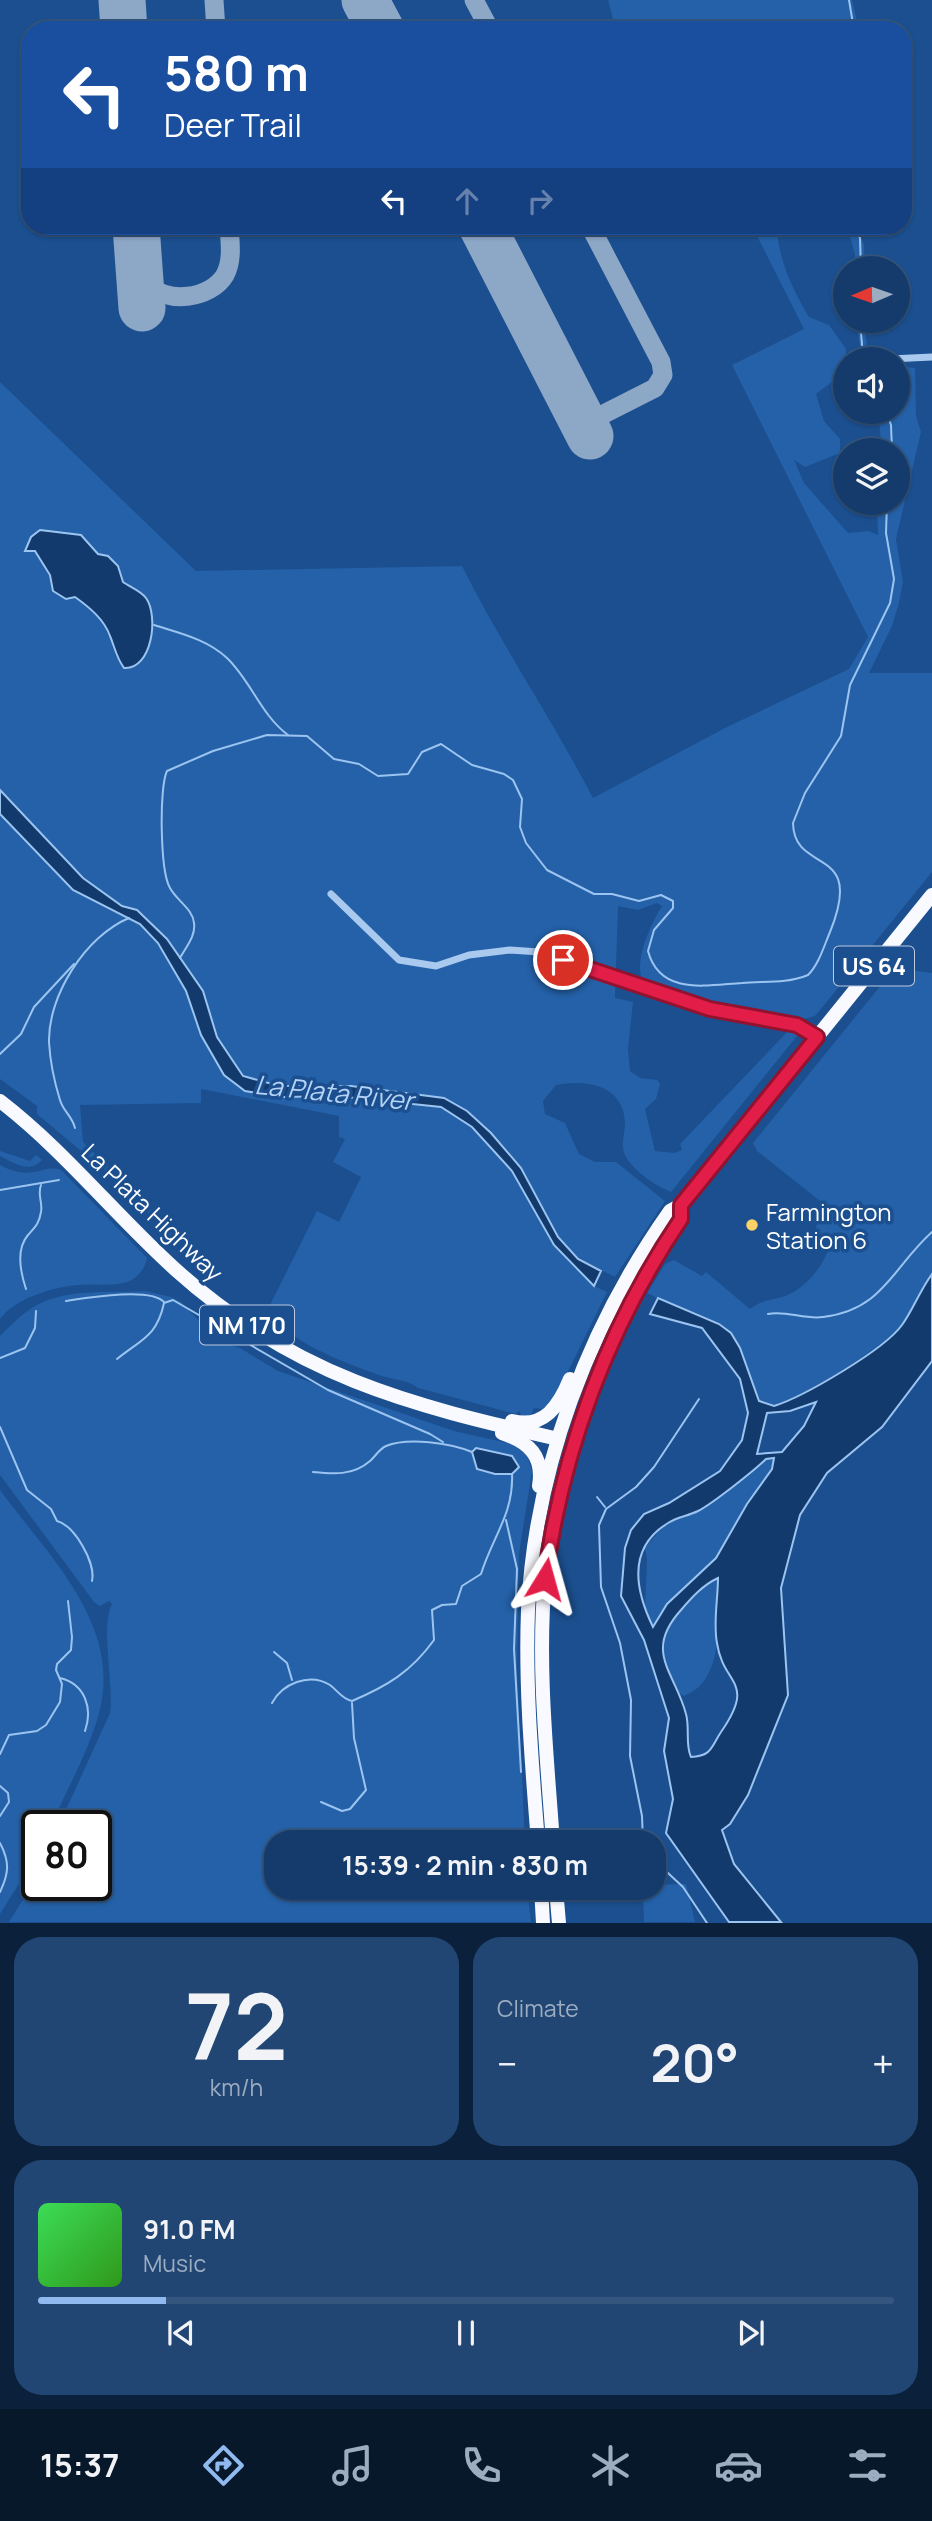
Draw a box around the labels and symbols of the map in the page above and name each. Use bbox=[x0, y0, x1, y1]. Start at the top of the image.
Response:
north arrow bbox=[833, 256, 910, 332]
pin bbox=[533, 930, 593, 990]
road number: US 64 bbox=[834, 946, 914, 986]
water label: La Plata River bbox=[253, 1066, 419, 1119]
street label: La Plata Highway bbox=[75, 1136, 231, 1288]
place label: Farmington Station 6 bbox=[766, 1195, 892, 1256]
marker: Farmington Station 6 bbox=[744, 1217, 760, 1233]
road number: NM 170 bbox=[200, 1306, 294, 1344]
position arrow bbox=[508, 1542, 582, 1616]
speed limit sign: 80 bbox=[21, 1810, 112, 1901]

